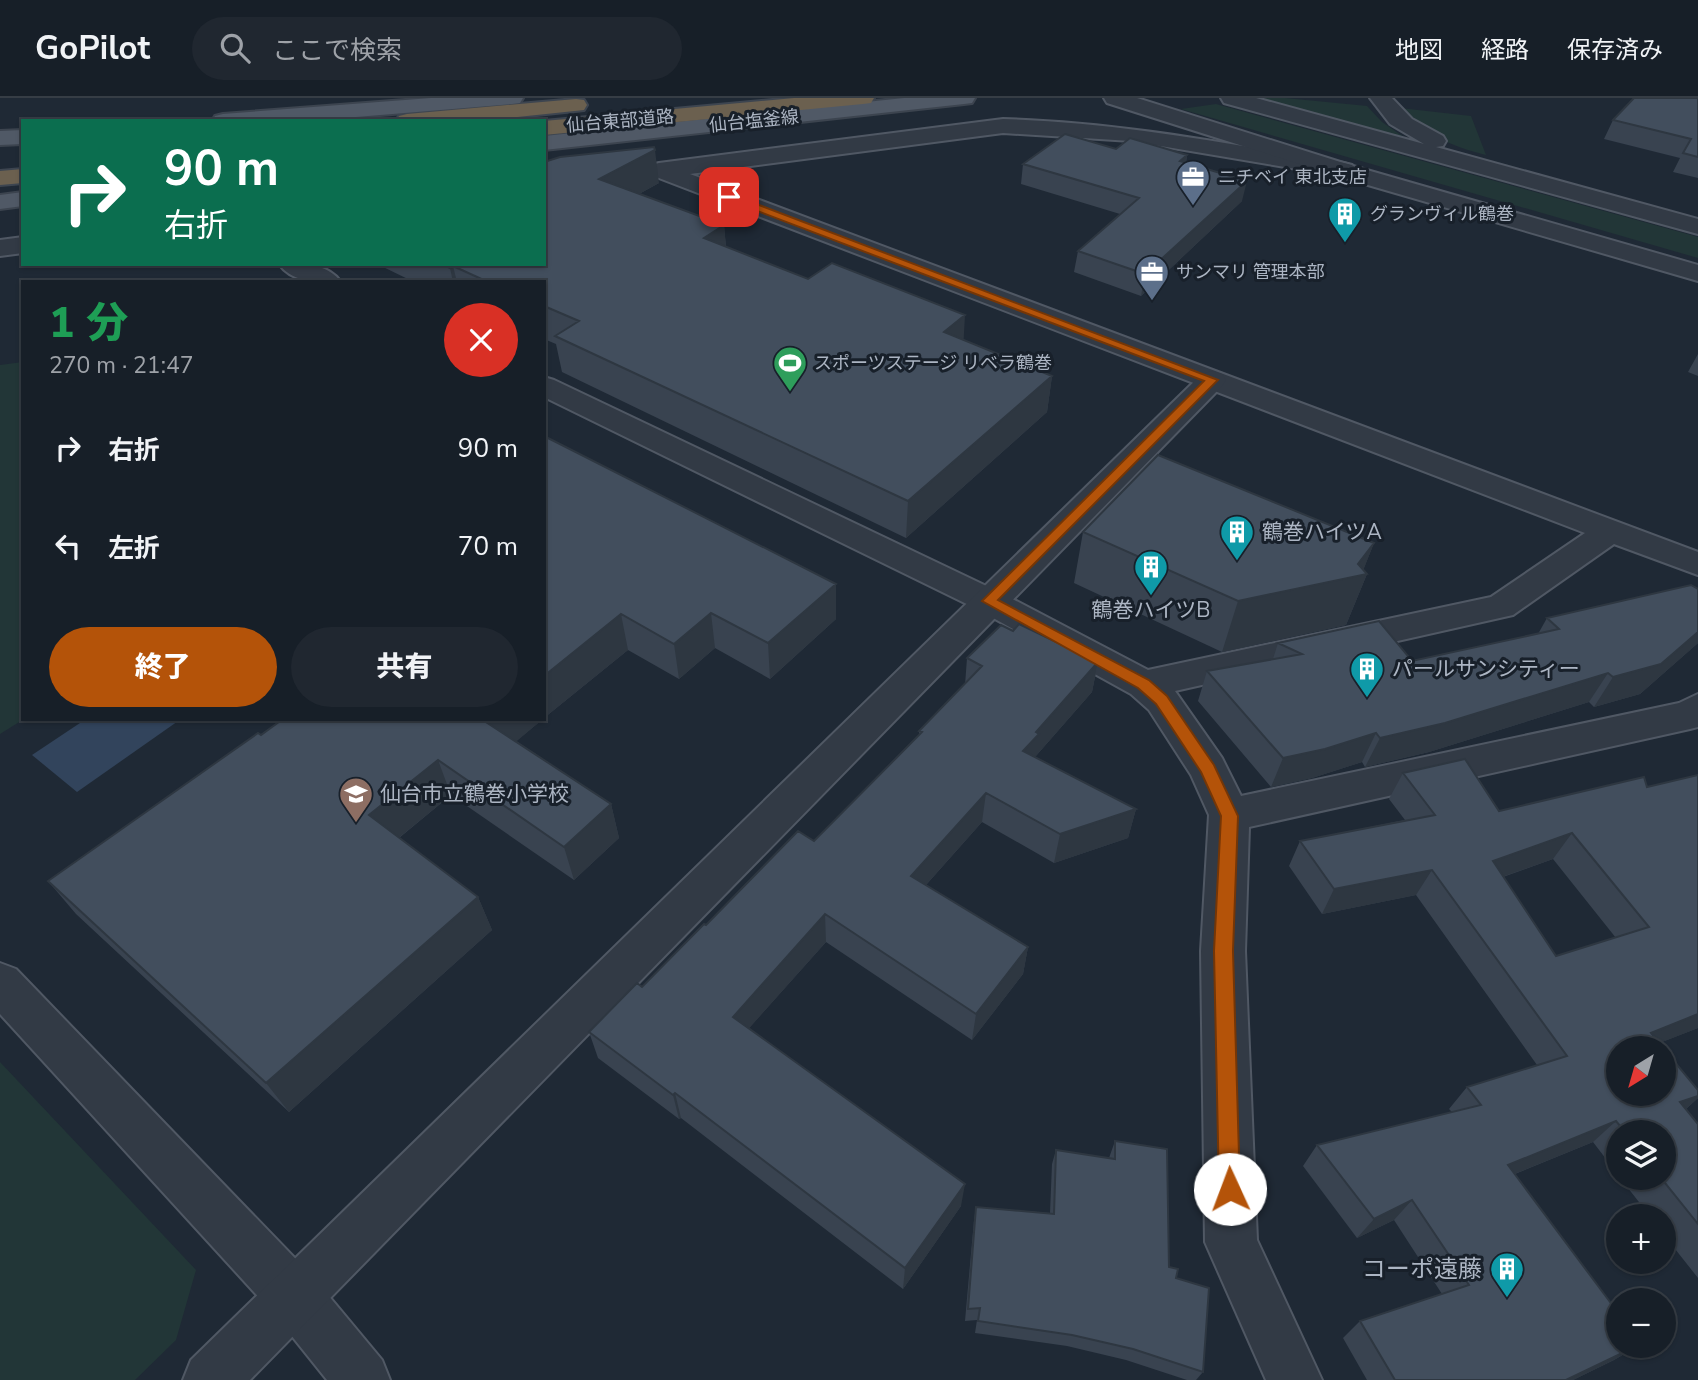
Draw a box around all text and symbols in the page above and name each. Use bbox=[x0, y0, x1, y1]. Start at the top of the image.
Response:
search box bbox=[192, 17, 682, 80]
text: GoPilot bbox=[35, 26, 150, 71]
icon: search bbox=[216, 29, 254, 67]
text: ここで検索 bbox=[272, 33, 402, 68]
text: 地図 bbox=[1395, 34, 1443, 66]
text: 経路 bbox=[1481, 34, 1529, 66]
text: 保存済み bbox=[1567, 34, 1663, 66]
street label: 仙台東部道路 bbox=[565, 104, 675, 138]
street label: 仙台塩釜線 bbox=[708, 104, 800, 138]
text: 90 m bbox=[164, 135, 279, 202]
icon: right bbox=[49, 147, 140, 238]
office icon: ニチベイ 東北支店 bbox=[1174, 158, 1212, 207]
place label: ニチベイ 東北支店 bbox=[1218, 165, 1367, 189]
pin bbox=[699, 167, 759, 227]
icon: arrive bbox=[710, 178, 748, 216]
building icon: グランヴィル鶴巻 bbox=[1326, 195, 1364, 244]
place label: グランヴィル鶴巻 bbox=[1370, 202, 1514, 226]
text: 右折 bbox=[164, 204, 228, 247]
office icon: サンマリ 管理本部 bbox=[1133, 253, 1171, 302]
place label: サンマリ 管理本部 bbox=[1176, 260, 1325, 284]
text: 1 分 bbox=[49, 295, 128, 352]
button: close bbox=[444, 303, 518, 377]
sports icon: スポーツステージ リベラ鶴巻 bbox=[771, 344, 809, 393]
text: 270 m · 21:47 bbox=[49, 350, 194, 381]
place label: スポーツステージ リベラ鶴巻 bbox=[814, 351, 1052, 375]
icon: right bbox=[49, 429, 87, 467]
text: 90 m bbox=[458, 431, 518, 466]
text: 右折 bbox=[108, 433, 160, 468]
building icon: 鶴巻ハイツA bbox=[1218, 513, 1256, 562]
place label: 鶴巻ハイツA bbox=[1262, 518, 1382, 546]
icon: left bbox=[49, 527, 87, 565]
text: 70 m bbox=[458, 529, 518, 564]
text: 左折 bbox=[108, 531, 160, 566]
building icon: 鶴巻ハイツB bbox=[1132, 548, 1170, 597]
place label: 鶴巻ハイツB bbox=[1092, 596, 1210, 624]
button: 終了 bbox=[49, 627, 277, 707]
button: 共有 bbox=[291, 627, 518, 707]
building icon: パールサンシティー bbox=[1348, 650, 1386, 699]
place label: パールサンシティー bbox=[1392, 655, 1580, 683]
school or university icon: 仙台市立鶴巻小学校 bbox=[337, 775, 375, 824]
place label: 仙台市立鶴巻小学校 bbox=[380, 780, 569, 808]
north arrow bbox=[1606, 1036, 1676, 1106]
map controls bbox=[1606, 1036, 1676, 1358]
button: layers bbox=[1606, 1120, 1676, 1190]
position arrow bbox=[1193, 1152, 1267, 1226]
button: + bbox=[1606, 1204, 1676, 1274]
building icon: コーポ遠藤 bbox=[1488, 1250, 1526, 1299]
place label: コーポ遠藤 bbox=[1362, 1253, 1482, 1285]
button: − bbox=[1606, 1288, 1676, 1358]

